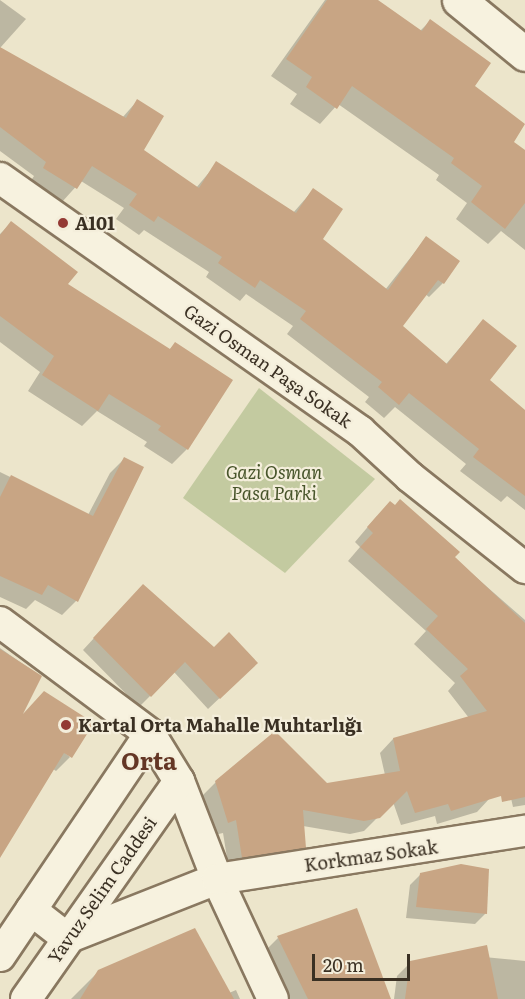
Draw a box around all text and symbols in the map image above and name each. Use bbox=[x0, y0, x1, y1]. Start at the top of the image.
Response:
place label: A101 bbox=[75, 212, 115, 234]
marker: A101 bbox=[56, 216, 70, 230]
street label: Gazi Osman Paşa Sokak bbox=[180, 300, 356, 432]
park label: Gazi Osman Pasa Parki bbox=[226, 462, 322, 504]
place label: Kartal Orta Mahalle Muhtarlığı bbox=[78, 714, 362, 736]
marker: Kartal Orta Mahalle Muhtarlığı bbox=[59, 718, 73, 732]
district label: Orta bbox=[121, 746, 177, 774]
street label: Yavuz Selim Caddesi bbox=[43, 812, 161, 968]
street label: Korkmaz Sokak bbox=[303, 836, 439, 876]
scale bar bbox=[315, 942, 412, 980]
text: 20 m bbox=[323, 951, 364, 978]

